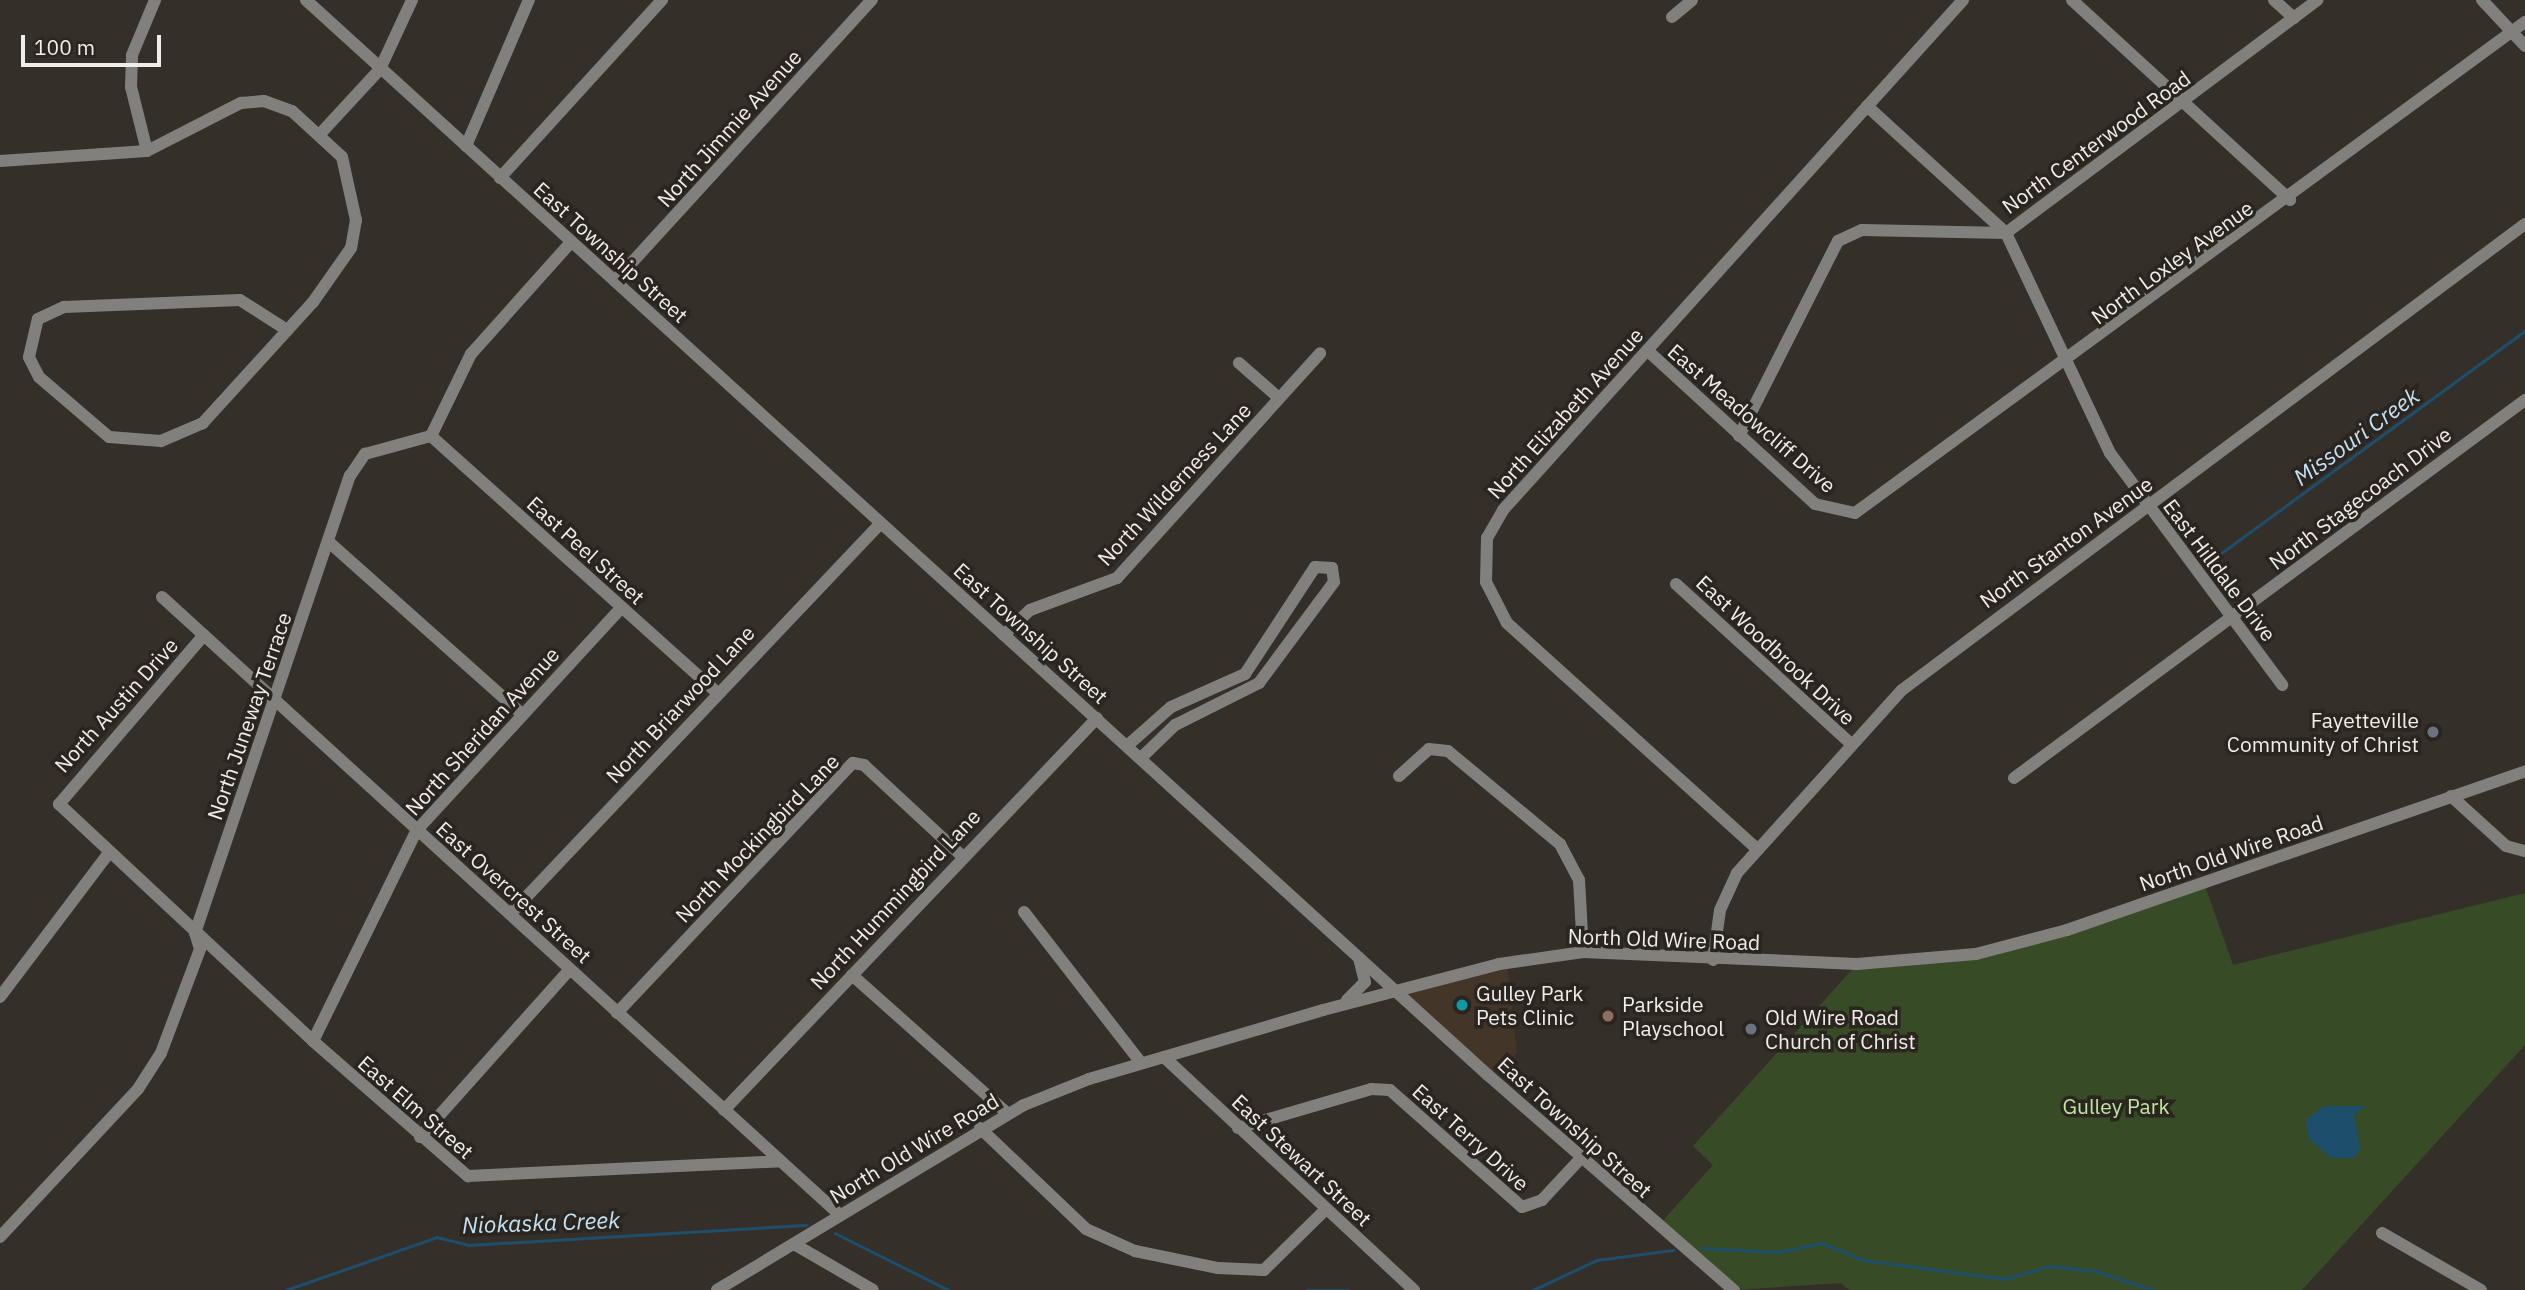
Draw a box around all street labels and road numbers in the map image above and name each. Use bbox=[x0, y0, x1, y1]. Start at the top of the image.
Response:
street label: North Jimmie Avenue bbox=[652, 44, 806, 212]
street label: North Centerwood Road bbox=[1997, 65, 2195, 219]
street label: East Township Street bbox=[529, 176, 693, 328]
street label: North Loxley Avenue bbox=[2086, 195, 2258, 329]
street label: North Elizabeth Avenue bbox=[1482, 322, 1648, 504]
street label: East Meadowcliff Drive bbox=[1663, 338, 1841, 498]
street label: North Wilderness Lane bbox=[1092, 397, 1256, 571]
street label: North Stagecoach Drive bbox=[2264, 421, 2456, 575]
street label: North Stanton Avenue bbox=[1975, 471, 2157, 613]
street label: East Peel Street bbox=[522, 491, 650, 609]
street label: East Hilldale Drive bbox=[2158, 494, 2282, 646]
street label: East Township Street bbox=[949, 557, 1113, 709]
street label: East Woodbrook Drive bbox=[1691, 570, 1861, 730]
street label: North Juneway Terrace bbox=[202, 609, 296, 823]
street label: North Briarwood Lane bbox=[600, 620, 760, 788]
street label: North Austin Drive bbox=[49, 633, 183, 777]
street label: North Sheridan Avenue bbox=[400, 642, 564, 820]
street label: North Mockingbird Lane bbox=[670, 748, 844, 928]
street label: North Hummingbird Lane bbox=[805, 803, 985, 995]
street label: North Old Wire Road bbox=[2136, 810, 2326, 896]
street label: East Overcrest Street bbox=[431, 816, 597, 968]
street label: North Old Wire Road bbox=[1567, 923, 1761, 955]
street label: East Elm Street bbox=[353, 1050, 479, 1164]
street label: East Township Street bbox=[1493, 1051, 1657, 1203]
street label: East Terry Drive bbox=[1408, 1078, 1534, 1196]
street label: North Old Wire Road bbox=[825, 1088, 1003, 1208]
street label: East Stewart Street bbox=[1227, 1089, 1377, 1231]

